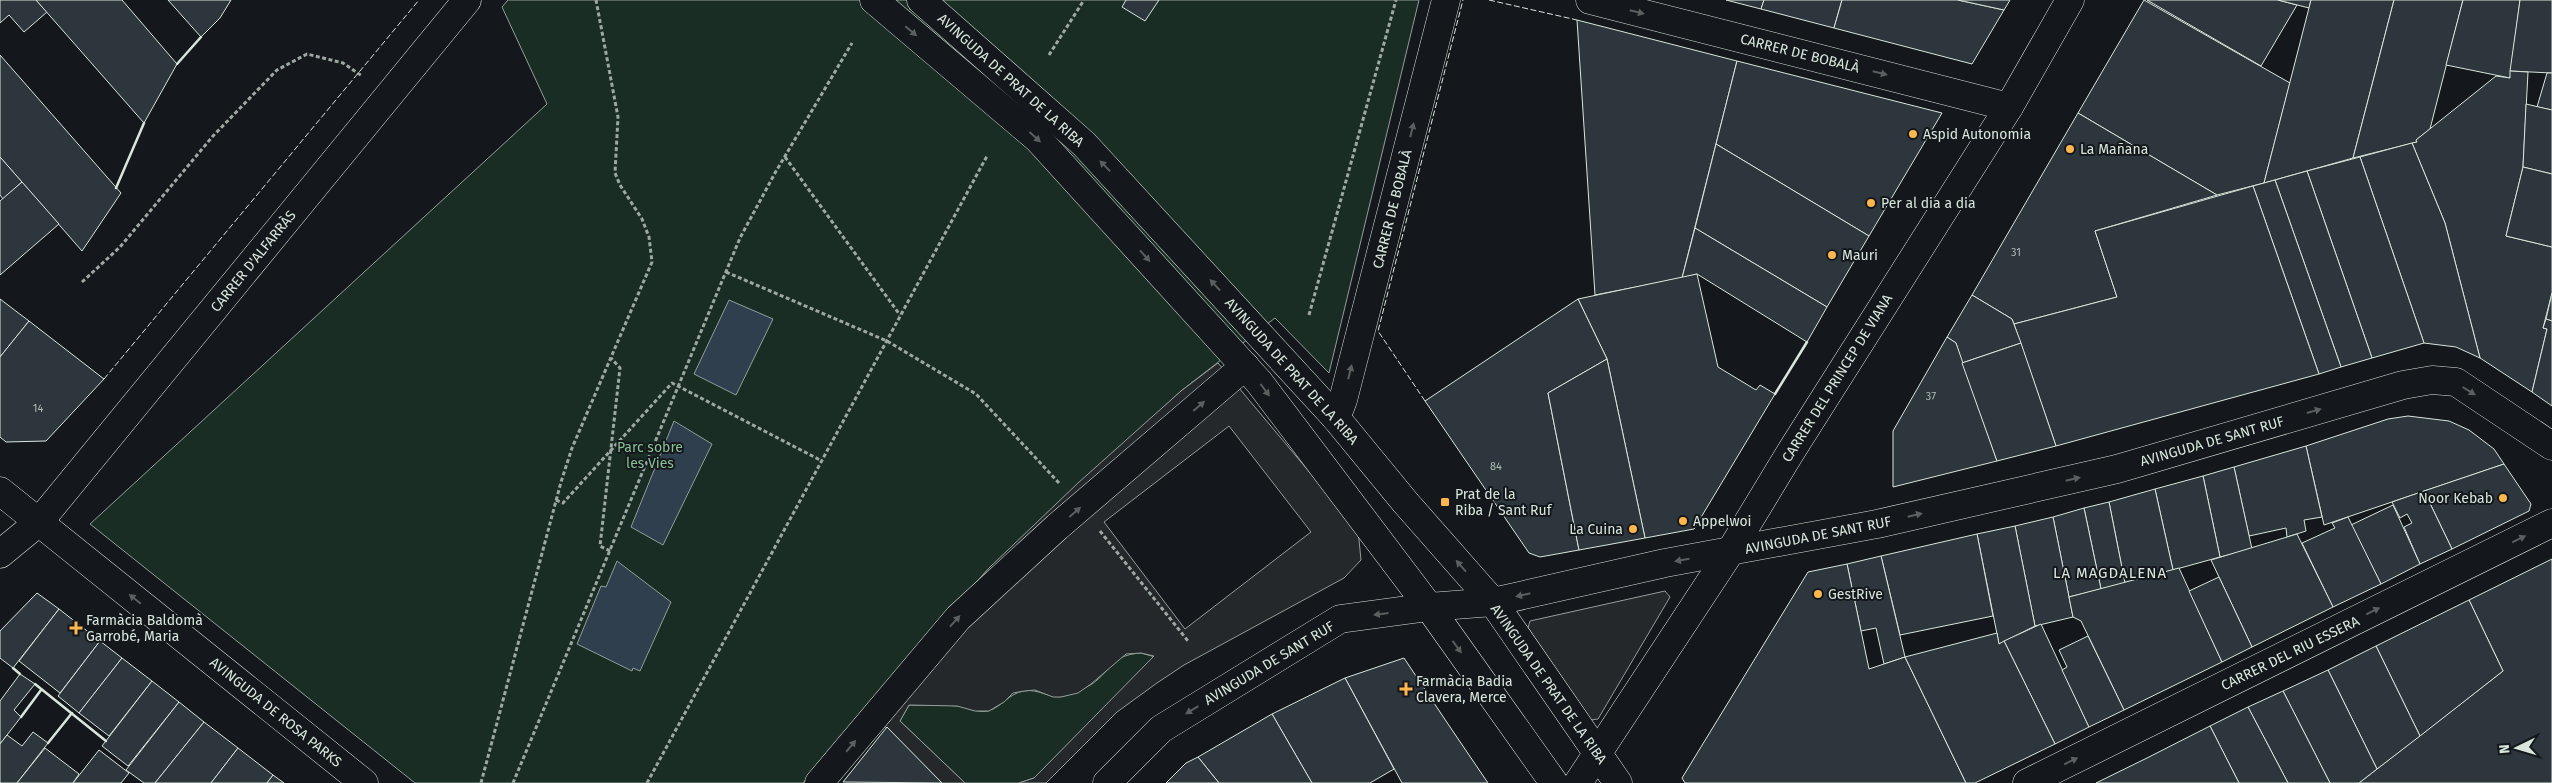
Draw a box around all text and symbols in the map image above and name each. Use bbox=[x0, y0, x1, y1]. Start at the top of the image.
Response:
one-way arrow bbox=[1630, 8, 1645, 16]
street label: AVINGUDA DE PRAT DE LA RIBA bbox=[934, 10, 1087, 151]
one-way arrow bbox=[904, 26, 917, 37]
street label: CARRER DE BOBALÀ bbox=[1738, 29, 1862, 77]
one-way arrow bbox=[1872, 69, 1887, 77]
one-way arrow bbox=[1409, 122, 1417, 137]
place label: Aspid Autonomia bbox=[1923, 126, 2031, 143]
marker: Aspid Autonomia bbox=[1907, 128, 1919, 140]
one-way arrow bbox=[1028, 131, 1041, 142]
place label: La Mañana bbox=[2080, 141, 2148, 158]
marker: La Mañana bbox=[2064, 143, 2076, 155]
street label: CARRER DE BOBALÀ bbox=[1368, 147, 1416, 271]
one-way arrow bbox=[1099, 161, 1111, 173]
place label: Per al dia a dia bbox=[1881, 195, 1976, 212]
marker: Per al dia a dia bbox=[1865, 197, 1877, 209]
street label: CARRER D'ALFARRÀS bbox=[206, 206, 300, 316]
house number: 31 bbox=[2011, 246, 2021, 259]
place label: Mauri bbox=[1842, 247, 1878, 264]
marker: Mauri bbox=[1826, 249, 1838, 261]
one-way arrow bbox=[1139, 250, 1150, 263]
one-way arrow bbox=[1209, 280, 1221, 292]
street label: CARRER DEL PRINCEP DE VIANA bbox=[1779, 291, 1896, 465]
street label: AVINGUDA DE PRAT DE LA RIBA bbox=[1221, 295, 1362, 448]
one-way arrow bbox=[1346, 364, 1354, 379]
one-way arrow bbox=[1260, 383, 1270, 397]
one-way arrow bbox=[2463, 386, 2476, 395]
house number: 37 bbox=[1926, 390, 1936, 403]
one-way arrow bbox=[1192, 400, 1204, 412]
house number: 14 bbox=[33, 402, 43, 415]
one-way arrow bbox=[2306, 407, 2321, 415]
street label: AVINGUDA DE SANT RUF bbox=[2138, 413, 2286, 470]
park label: Parc sobre les Vies bbox=[617, 439, 683, 472]
house number: 84 bbox=[1490, 460, 1502, 473]
one-way arrow bbox=[2066, 475, 2081, 483]
place label: Prat de la Riba / Sant Ruf bbox=[1455, 486, 1553, 519]
place label: Noor Kebab bbox=[2418, 490, 2493, 507]
marker: Noor Kebab bbox=[2497, 492, 2509, 504]
marker: Prat de la Riba / Sant Ruf bbox=[1439, 496, 1451, 508]
one-way arrow bbox=[1069, 506, 1082, 517]
one-way arrow bbox=[1907, 511, 1922, 519]
place label: Appelwoi bbox=[1693, 513, 1752, 530]
street label: AVINGUDA DE SANT RUF bbox=[1743, 513, 1893, 558]
marker: Appelwoi bbox=[1677, 515, 1689, 527]
place label: La Cuina bbox=[1569, 521, 1623, 538]
marker: La Cuina bbox=[1627, 523, 1639, 535]
one-way arrow bbox=[2512, 535, 2526, 543]
one-way arrow bbox=[1673, 557, 1689, 565]
one-way arrow bbox=[1455, 559, 1466, 572]
district label: LA MAGDALENA bbox=[2053, 564, 2167, 582]
place label: GestRive bbox=[1828, 586, 1883, 603]
marker: GestRive bbox=[1812, 588, 1824, 600]
one-way arrow bbox=[1515, 591, 1530, 599]
one-way arrow bbox=[129, 594, 142, 605]
street label: AVINGUDA DE PRAT DE LA RIBA bbox=[1487, 601, 1610, 767]
one-way arrow bbox=[2366, 607, 2381, 616]
one-way arrow bbox=[1372, 610, 1388, 618]
place label: Farmàcia Baldomà Garrobé, Maria bbox=[86, 612, 203, 645]
street label: CARRER DEL RIU ESSERA bbox=[2218, 613, 2362, 694]
one-way arrow bbox=[950, 615, 961, 628]
street label: AVINGUDA DE SANT RUF bbox=[1201, 618, 1338, 709]
marker: Farmàcia Baldomà Garrobé, Maria bbox=[70, 622, 82, 634]
one-way arrow bbox=[1452, 640, 1462, 654]
street label: AVINGUDA DE ROSA PARKS bbox=[206, 654, 345, 771]
place label: Farmàcia Badia Clavera, Merce bbox=[1416, 673, 1513, 706]
marker: Farmàcia Badia Clavera, Merce bbox=[1400, 683, 1412, 695]
one-way arrow bbox=[1185, 705, 1198, 715]
north arrow bbox=[2492, 723, 2542, 773]
one-way arrow bbox=[845, 739, 856, 752]
text: N bbox=[2496, 744, 2513, 754]
one-way arrow bbox=[2064, 757, 2078, 765]

